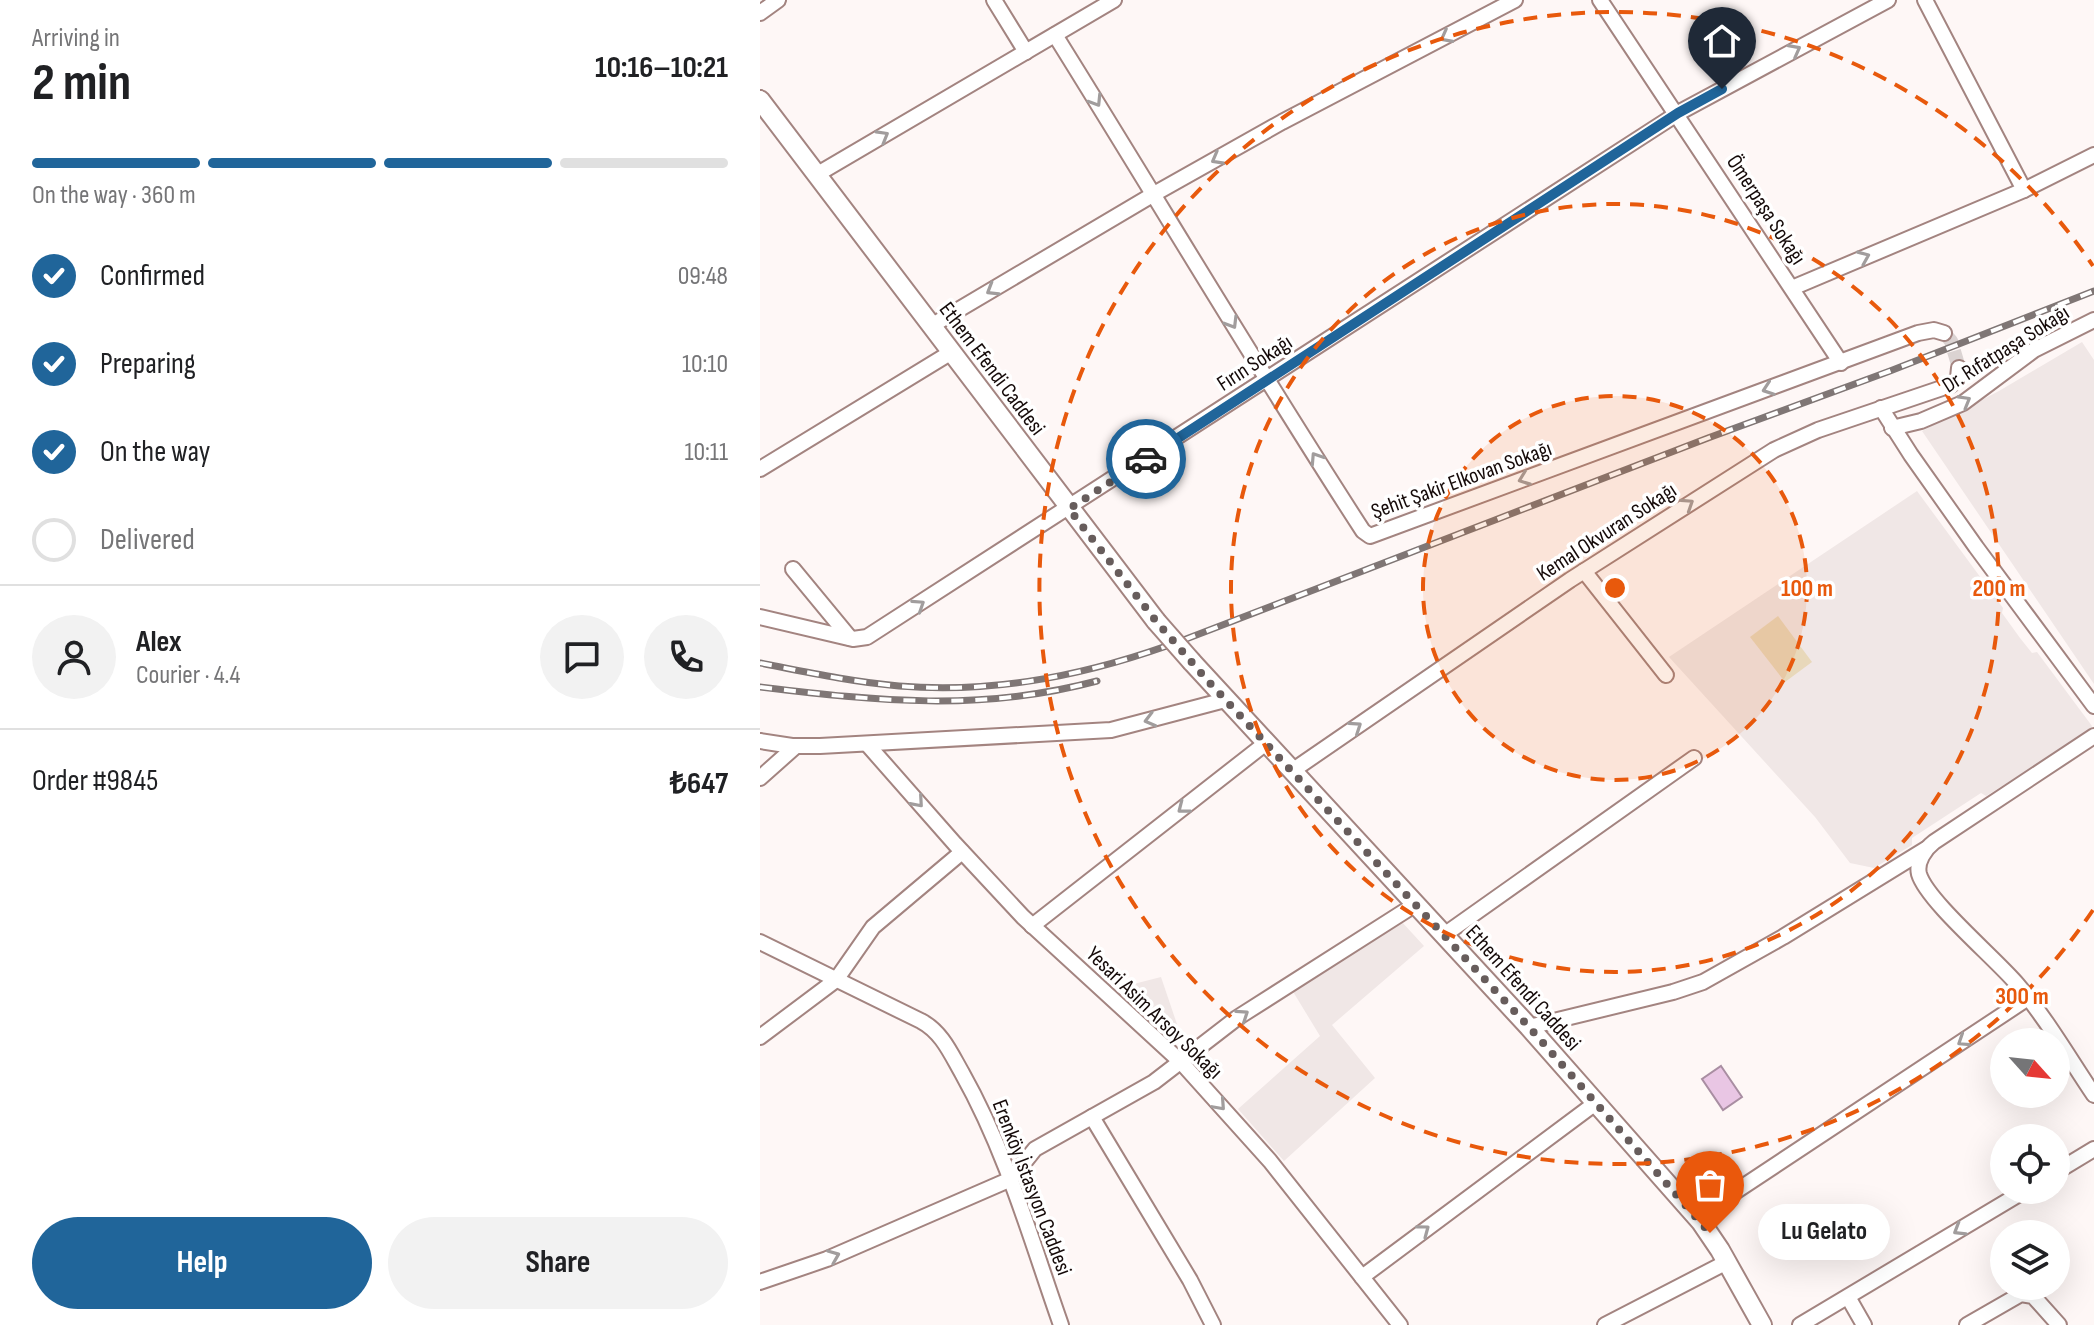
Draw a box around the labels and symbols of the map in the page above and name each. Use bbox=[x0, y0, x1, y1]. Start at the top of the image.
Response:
pin bbox=[1688, 7, 1756, 89]
one-way arrow bbox=[1441, 27, 1455, 43]
one-way arrow bbox=[1787, 44, 1802, 59]
one-way arrow bbox=[1087, 93, 1102, 107]
one-way arrow bbox=[874, 130, 889, 146]
one-way arrow bbox=[1210, 149, 1225, 164]
street label: Ömerpaşa Sokağı bbox=[1720, 150, 1811, 270]
one-way arrow bbox=[1856, 251, 1870, 267]
one-way arrow bbox=[986, 280, 1001, 296]
street label: Ethem Efendi Caddesi bbox=[933, 297, 1051, 441]
street label: Dr. Rıfatpaşa Sokağı bbox=[1937, 299, 2074, 399]
one-way arrow bbox=[1222, 315, 1237, 329]
street label: Fırın Sokağı bbox=[1212, 329, 1297, 397]
one-way arrow bbox=[1761, 379, 1775, 395]
one-way arrow bbox=[1956, 395, 1971, 411]
courier bbox=[1106, 419, 1186, 499]
street label: Şehit Şakir Elkovan Sokağı bbox=[1368, 435, 1555, 526]
one-way arrow bbox=[1311, 453, 1326, 467]
one-way arrow bbox=[1518, 469, 1532, 486]
street label: Kemal Okvuran Sokağı bbox=[1532, 477, 1682, 587]
one-way arrow bbox=[1680, 498, 1694, 513]
centre of rings bbox=[1601, 574, 1629, 602]
text: 100 m bbox=[1781, 574, 1833, 603]
text: 200 m bbox=[1972, 574, 2026, 603]
one-way arrow bbox=[910, 599, 925, 614]
one-way arrow bbox=[1144, 710, 1157, 727]
one-way arrow bbox=[1348, 721, 1362, 736]
one-way arrow bbox=[908, 793, 923, 808]
one-way arrow bbox=[1177, 799, 1192, 813]
street label: Ethem Efendi Caddesi bbox=[1459, 920, 1586, 1056]
street label: Yesari Asim Arsoy Sokağı bbox=[1080, 941, 1228, 1085]
text: 300 m bbox=[1995, 982, 2049, 1011]
one-way arrow bbox=[1234, 1009, 1248, 1024]
north arrow bbox=[1990, 1028, 2070, 1108]
one-way arrow bbox=[1957, 1032, 1972, 1047]
street label: Erenköy İstasyon Caddesi bbox=[986, 1096, 1078, 1279]
one-way arrow bbox=[1210, 1096, 1224, 1111]
pin bbox=[1676, 1151, 1744, 1233]
callout: Lu Gelato bbox=[1758, 1205, 1890, 1261]
one-way arrow bbox=[1953, 1220, 1968, 1236]
one-way arrow bbox=[1416, 1226, 1430, 1240]
one-way arrow bbox=[826, 1250, 840, 1266]

